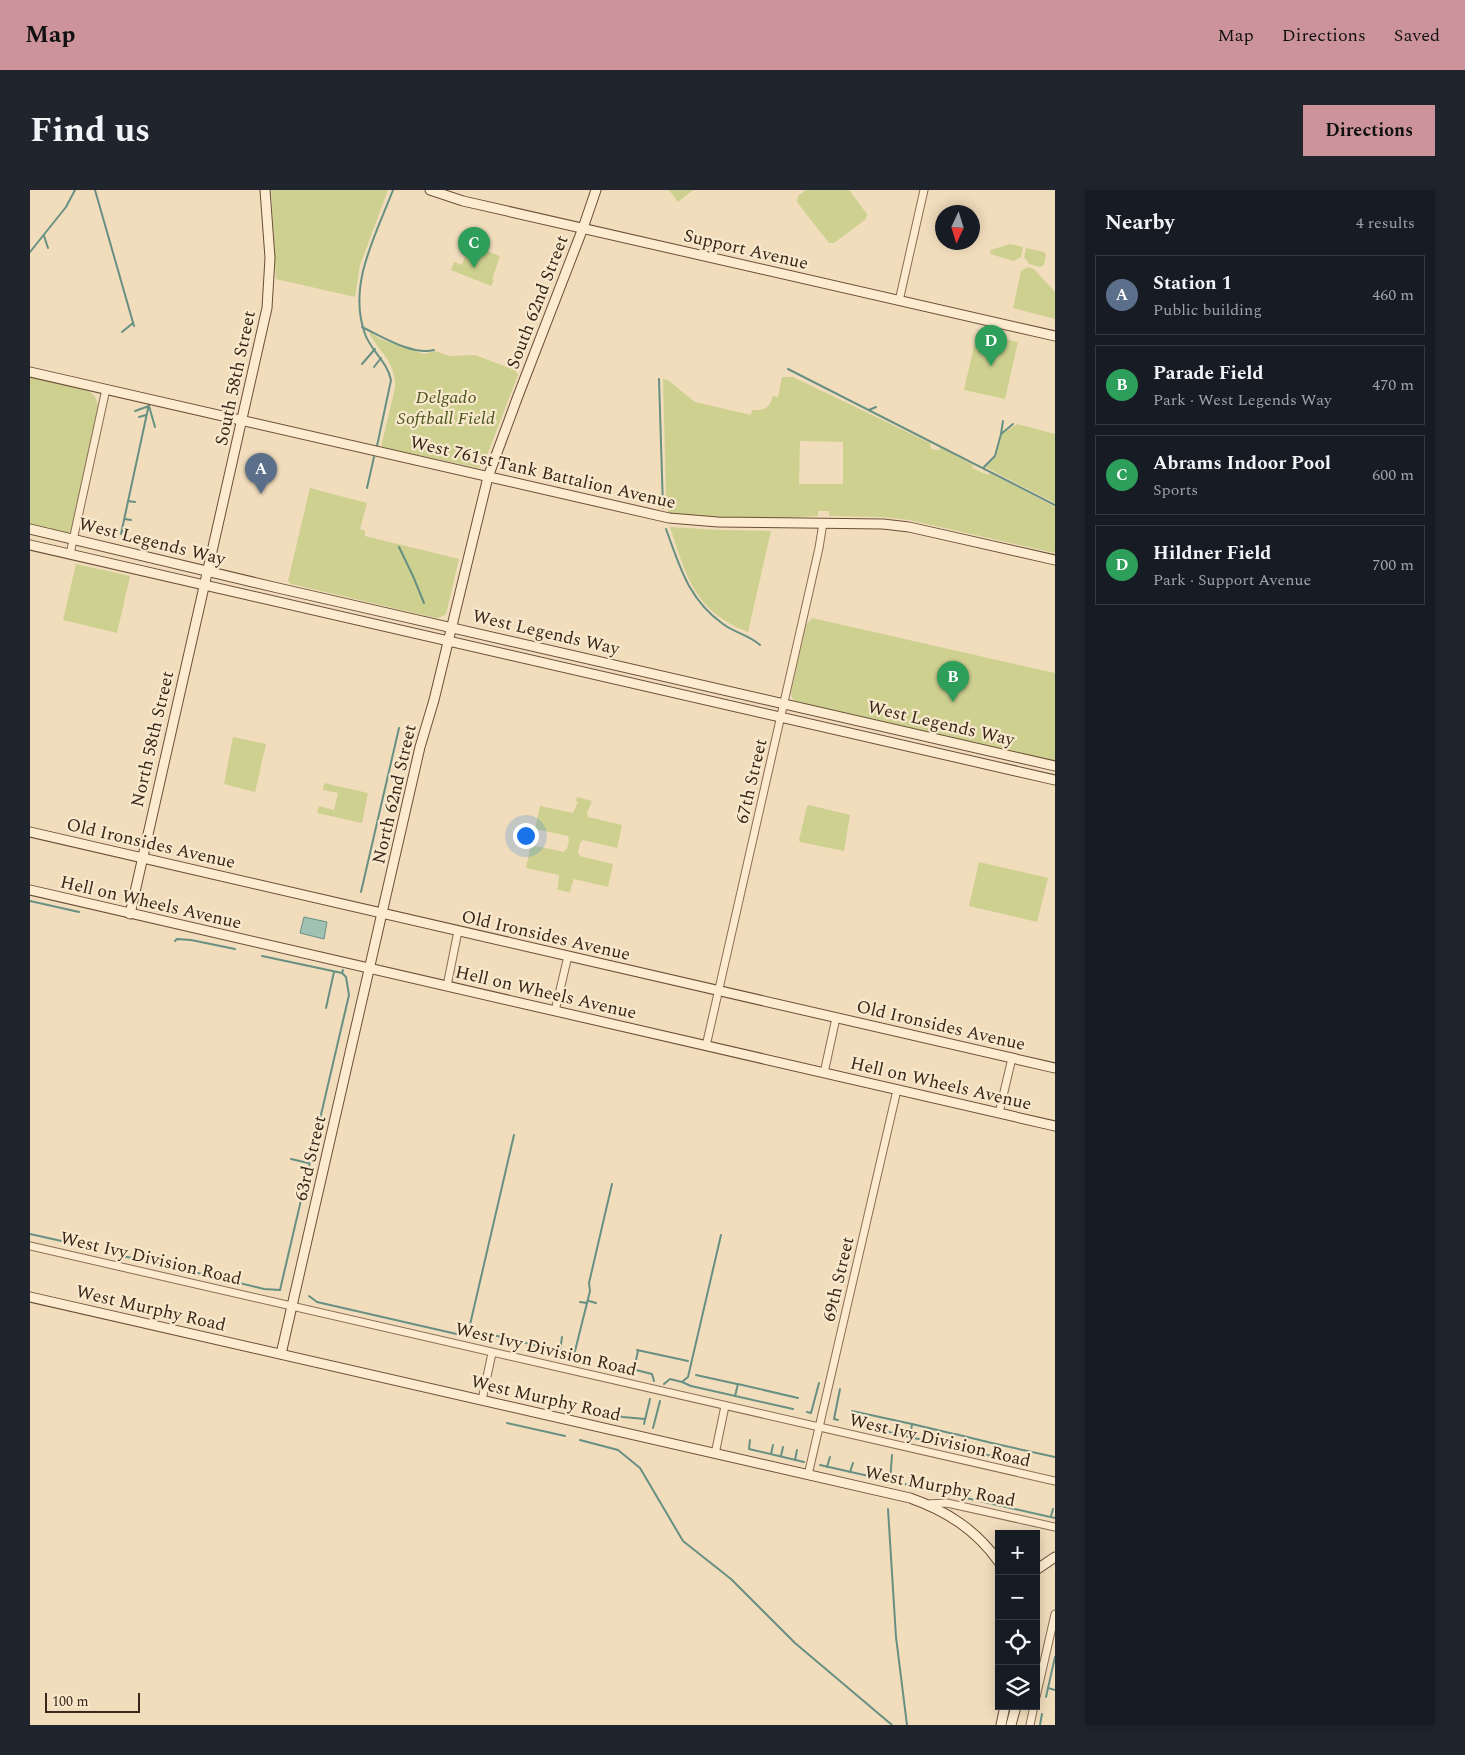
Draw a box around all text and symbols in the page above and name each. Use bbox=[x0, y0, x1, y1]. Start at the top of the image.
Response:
text: Map bbox=[25, 17, 75, 53]
text: Map bbox=[1218, 22, 1254, 49]
text: Directions bbox=[1282, 22, 1366, 49]
text: Saved bbox=[1394, 22, 1440, 49]
text: Find us bbox=[30, 104, 150, 157]
button: Directions bbox=[1303, 105, 1435, 156]
north arrow bbox=[935, 205, 980, 250]
text: Nearby bbox=[1105, 207, 1175, 239]
text: 4 results bbox=[1356, 211, 1415, 235]
street label: Support Avenue bbox=[681, 222, 811, 277]
pin: C bbox=[458, 227, 490, 268]
street label: South 62nd Street bbox=[500, 231, 575, 373]
text: Station 1 bbox=[1153, 269, 1232, 298]
text: A bbox=[1116, 283, 1128, 307]
text: 460 m bbox=[1372, 283, 1414, 307]
text: Public building bbox=[1153, 298, 1262, 322]
street label: South 58th Street bbox=[208, 308, 263, 448]
pin: D bbox=[975, 325, 1007, 366]
text: Parade Field bbox=[1153, 359, 1264, 388]
text: B bbox=[1116, 373, 1128, 397]
text: 470 m bbox=[1372, 373, 1414, 397]
park label: Delgado Softball Field bbox=[397, 384, 495, 432]
text: Park · West Legends Way bbox=[1153, 388, 1332, 412]
street label: West 761st Tank Battalion Avenue bbox=[407, 429, 679, 516]
text: Abrams Indoor Pool bbox=[1153, 449, 1331, 478]
pin: A bbox=[245, 453, 277, 494]
text: C bbox=[1116, 463, 1128, 487]
text: 600 m bbox=[1372, 463, 1414, 487]
text: Sports bbox=[1153, 478, 1198, 502]
street label: West Legends Way bbox=[76, 510, 229, 573]
text: Hildner Field bbox=[1153, 539, 1271, 568]
text: D bbox=[1116, 553, 1128, 577]
text: 700 m bbox=[1372, 553, 1414, 577]
text: Park · Support Avenue bbox=[1153, 568, 1311, 592]
street label: West Legends Way bbox=[470, 602, 624, 663]
pin: B bbox=[937, 661, 969, 702]
street label: North 58th Street bbox=[124, 668, 181, 810]
street label: West Legends Way bbox=[865, 693, 1019, 754]
street label: North 62nd Street bbox=[365, 721, 424, 867]
street label: 67th Street bbox=[729, 736, 774, 826]
street label: Old Ironsides Avenue bbox=[64, 811, 238, 876]
your location bbox=[513, 823, 539, 849]
street label: Hell on Wheels Avenue bbox=[57, 868, 244, 937]
street label: Old Ironsides Avenue bbox=[459, 903, 633, 968]
street label: Hell on Wheels Avenue bbox=[452, 958, 639, 1027]
street label: Old Ironsides Avenue bbox=[854, 993, 1028, 1058]
street label: Hell on Wheels Avenue bbox=[847, 1049, 1034, 1118]
street label: 63rd Street bbox=[288, 1113, 333, 1204]
street label: West Ivy Division Road bbox=[57, 1224, 244, 1293]
street label: 69th Street bbox=[816, 1234, 861, 1324]
street label: West Murphy Road bbox=[73, 1278, 229, 1339]
street label: West Ivy Division Road bbox=[452, 1315, 639, 1384]
street label: West Murphy Road bbox=[468, 1368, 624, 1429]
street label: West Ivy Division Road bbox=[846, 1406, 1033, 1475]
street label: West Murphy Road bbox=[862, 1459, 1018, 1514]
map controls bbox=[995, 1530, 1040, 1710]
button: + bbox=[995, 1530, 1040, 1575]
button: − bbox=[995, 1575, 1040, 1620]
button: locate bbox=[995, 1620, 1040, 1665]
button: layers bbox=[995, 1665, 1040, 1710]
scale bar bbox=[45, 1690, 140, 1713]
text: 100 m bbox=[52, 1691, 89, 1712]

